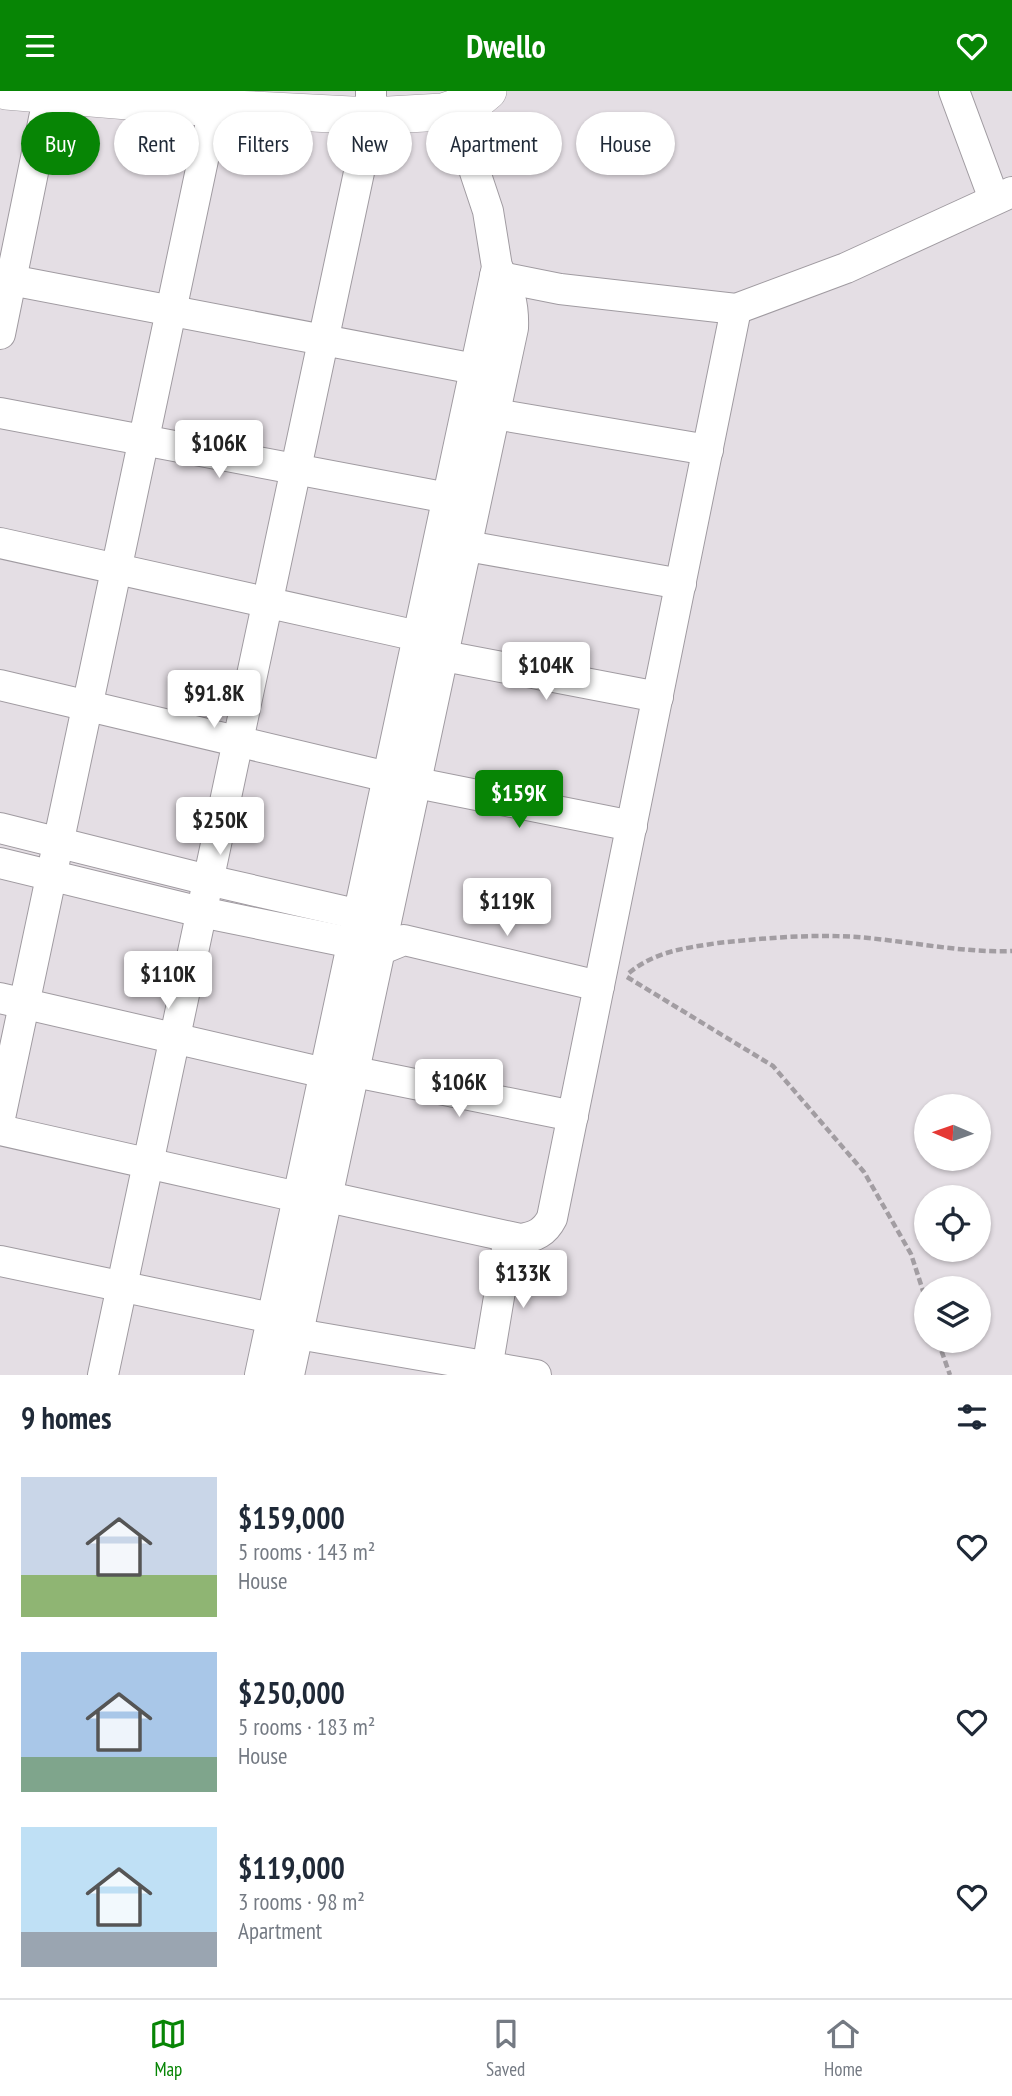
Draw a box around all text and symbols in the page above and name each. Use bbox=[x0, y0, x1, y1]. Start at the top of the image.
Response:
text: Dwello bbox=[466, 25, 546, 67]
icon: menu bbox=[21, 27, 59, 65]
icon: heart bbox=[953, 27, 991, 65]
chip: Buy bbox=[21, 112, 100, 175]
chip: Rent bbox=[114, 112, 199, 175]
chip: Filters bbox=[213, 112, 313, 175]
chip: New bbox=[327, 112, 412, 175]
chip: Apartment bbox=[426, 112, 562, 175]
chip: House bbox=[576, 112, 675, 175]
pin: $106K bbox=[170, 421, 268, 480]
text: $106K bbox=[191, 428, 247, 457]
pin: $104K bbox=[497, 643, 595, 702]
text: $104K bbox=[518, 650, 574, 679]
pin: $91.8K bbox=[157, 671, 271, 730]
text: $91.8K bbox=[184, 678, 244, 707]
pin: $159K bbox=[470, 771, 568, 830]
text: $159K bbox=[491, 778, 547, 807]
pin: $250K bbox=[171, 797, 269, 857]
text: $250K bbox=[192, 805, 248, 834]
pin: $119K bbox=[458, 879, 556, 938]
text: $119K bbox=[479, 886, 535, 915]
pin: $110K bbox=[119, 951, 217, 1011]
text: $110K bbox=[140, 959, 196, 988]
pin: $106K bbox=[410, 1059, 508, 1119]
text: $106K bbox=[431, 1067, 487, 1096]
north arrow bbox=[914, 1094, 990, 1171]
map controls bbox=[914, 1094, 991, 1353]
button: locate bbox=[914, 1185, 991, 1262]
pin: $133K bbox=[474, 1251, 572, 1310]
text: $133K bbox=[495, 1258, 551, 1287]
button: layers bbox=[914, 1276, 991, 1353]
text: 9 homes bbox=[21, 1398, 112, 1437]
icon: filters bbox=[953, 1398, 991, 1436]
text: $159,000 bbox=[238, 1498, 345, 1537]
icon: home bbox=[77, 1505, 161, 1589]
icon: heart bbox=[953, 1528, 991, 1566]
text: 5 rooms · 143 m² bbox=[238, 1537, 375, 1566]
text: House bbox=[238, 1566, 288, 1595]
text: $250,000 bbox=[238, 1673, 345, 1712]
icon: home bbox=[77, 1680, 161, 1764]
icon: heart bbox=[953, 1703, 991, 1741]
text: 5 rooms · 183 m² bbox=[238, 1712, 375, 1741]
text: House bbox=[238, 1741, 288, 1770]
text: $119,000 bbox=[238, 1848, 345, 1887]
icon: home bbox=[77, 1855, 161, 1939]
icon: heart bbox=[953, 1878, 991, 1916]
text: 3 rooms · 98 m² bbox=[238, 1887, 365, 1916]
text: Apartment bbox=[238, 1916, 322, 1945]
tab: Map bbox=[149, 2015, 187, 2081]
tab: Saved bbox=[486, 2015, 525, 2081]
tab: Home bbox=[824, 2015, 863, 2081]

